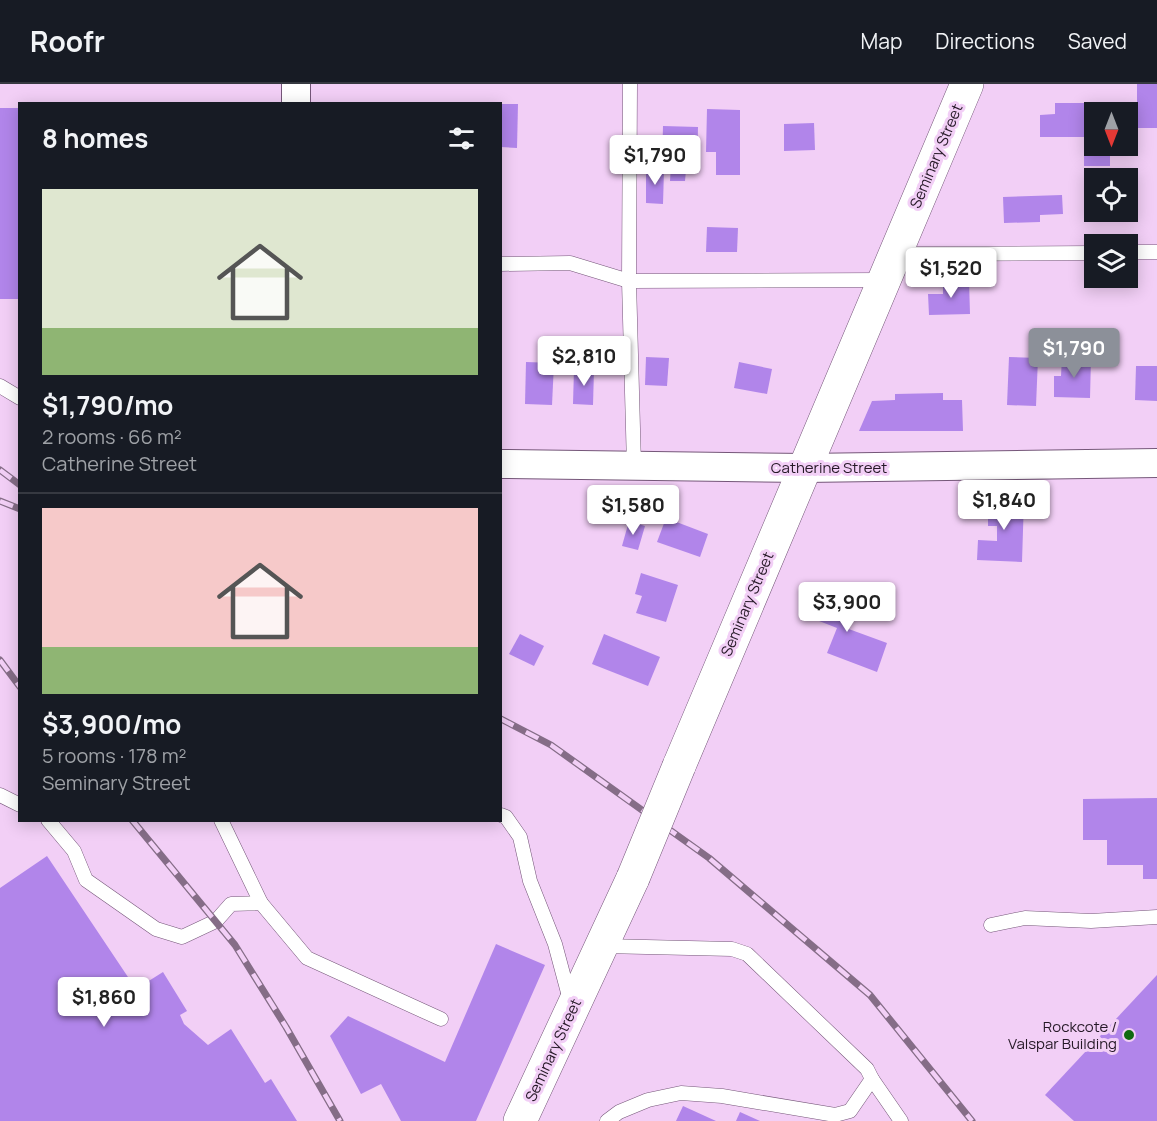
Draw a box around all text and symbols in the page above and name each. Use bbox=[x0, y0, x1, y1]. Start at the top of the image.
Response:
text: Roofr bbox=[30, 22, 105, 60]
text: Map bbox=[861, 27, 902, 55]
text: Directions bbox=[935, 27, 1035, 55]
text: Saved bbox=[1068, 27, 1127, 55]
street label: Seminary Street bbox=[905, 101, 967, 211]
north arrow bbox=[1084, 102, 1138, 156]
map controls bbox=[1084, 102, 1138, 288]
text: 8 homes bbox=[42, 120, 148, 156]
icon: filters bbox=[445, 122, 478, 155]
pin: $1,790 bbox=[606, 135, 704, 186]
text: $1,790 bbox=[624, 141, 686, 168]
button: locate bbox=[1084, 168, 1138, 222]
icon: home bbox=[206, 228, 314, 336]
button: layers bbox=[1084, 234, 1138, 288]
pin: $1,520 bbox=[902, 248, 1000, 299]
text: $1,520 bbox=[920, 254, 982, 281]
pin: $1,790 bbox=[1025, 328, 1123, 379]
text: $1,790 bbox=[1043, 334, 1105, 361]
pin: $2,810 bbox=[535, 336, 633, 387]
text: $2,810 bbox=[552, 342, 616, 369]
text: $1,790/mo bbox=[42, 387, 173, 423]
text: 2 rooms · 66 m² bbox=[42, 423, 182, 450]
text: Catherine Street bbox=[42, 450, 197, 477]
street label: Catherine Street bbox=[771, 457, 887, 478]
pin: $1,840 bbox=[955, 480, 1053, 531]
pin: $1,580 bbox=[584, 485, 682, 536]
text: $1,840 bbox=[972, 486, 1036, 513]
text: $1,580 bbox=[601, 491, 665, 518]
icon: home bbox=[206, 547, 314, 655]
street label: Seminary Street bbox=[716, 549, 778, 659]
pin: $3,900 bbox=[798, 582, 896, 633]
text: $3,900 bbox=[812, 588, 882, 615]
text: $3,900/mo bbox=[42, 706, 181, 742]
text: 5 rooms · 178 m² bbox=[42, 742, 187, 769]
text: Seminary Street bbox=[42, 769, 191, 796]
pin: $1,860 bbox=[55, 977, 153, 1028]
text: $1,860 bbox=[72, 983, 136, 1010]
street label: Seminary Street bbox=[520, 995, 586, 1105]
place label: Rockcote / Valspar Building bbox=[1008, 1016, 1117, 1054]
marker: Rockcote / Valspar Building bbox=[1122, 1028, 1136, 1042]

